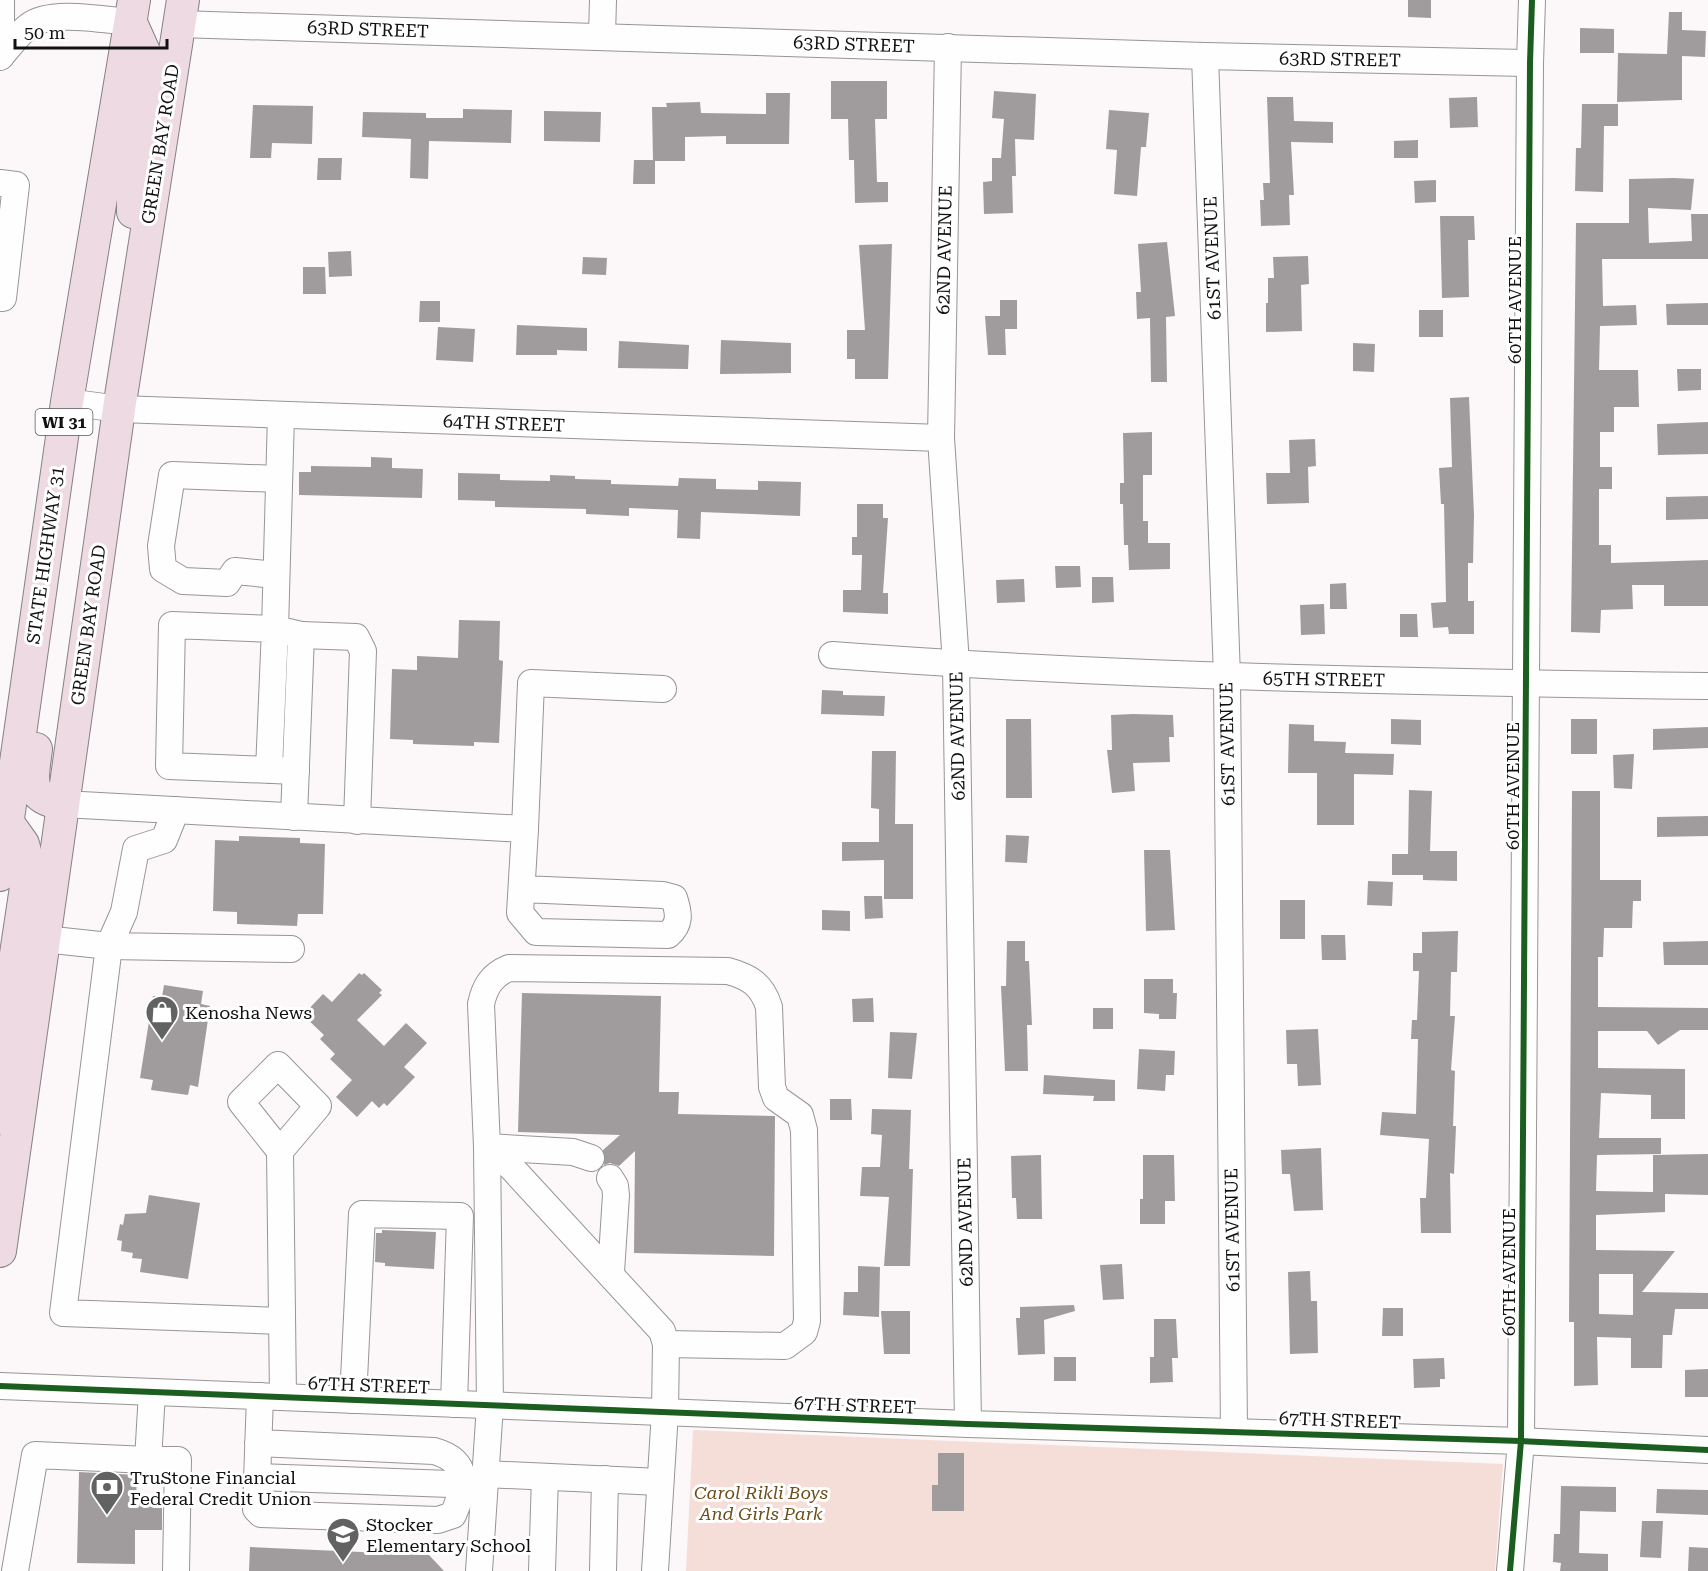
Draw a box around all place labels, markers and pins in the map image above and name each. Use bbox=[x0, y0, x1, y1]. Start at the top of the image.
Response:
shop icon: Kenosha News bbox=[144, 994, 180, 1041]
place label: Kenosha News bbox=[185, 1002, 312, 1023]
place label: TruStone Financial Federal Credit Union bbox=[130, 1467, 312, 1509]
bank icon: TruStone Financial Federal Credit Union bbox=[89, 1469, 125, 1516]
place label: Stocker Elementary School bbox=[366, 1514, 531, 1556]
school or university icon: Stocker Elementary School bbox=[325, 1516, 361, 1563]

